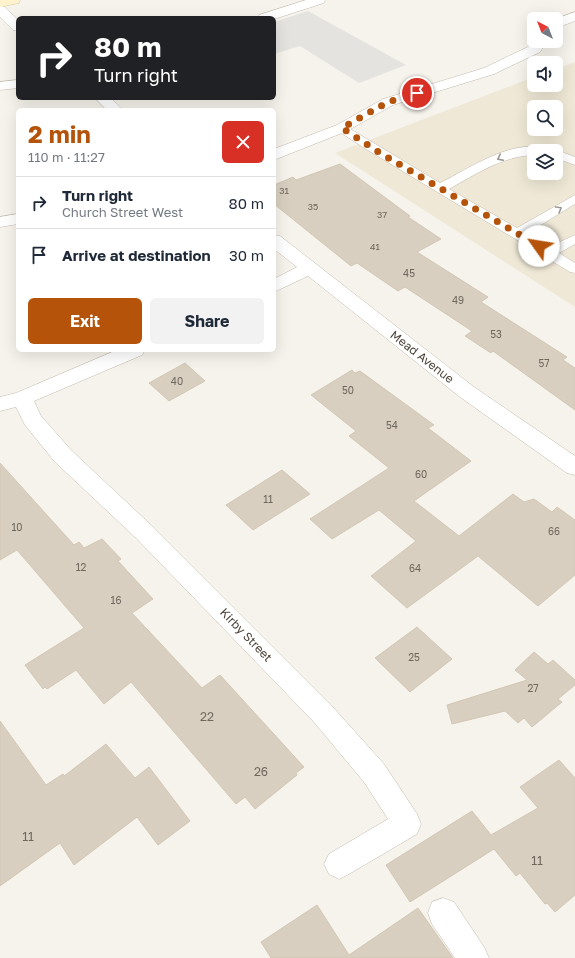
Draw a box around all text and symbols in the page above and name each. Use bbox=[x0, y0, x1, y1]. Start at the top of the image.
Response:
north arrow bbox=[527, 12, 563, 48]
map controls bbox=[527, 12, 563, 180]
text: 80 m bbox=[94, 30, 162, 63]
icon: right bbox=[28, 32, 80, 84]
button: sound bbox=[527, 56, 563, 92]
text: Turn right bbox=[94, 64, 178, 86]
pin bbox=[400, 76, 434, 110]
icon: arrive bbox=[406, 82, 428, 104]
button: search bbox=[527, 100, 563, 136]
text: 2 min bbox=[28, 119, 91, 148]
button: close bbox=[222, 121, 264, 163]
button: layers bbox=[527, 144, 563, 180]
text: 110 m · 11:27 bbox=[28, 149, 105, 165]
one-way arrow bbox=[497, 153, 504, 161]
house number: 31 bbox=[279, 185, 289, 196]
text: Turn right bbox=[62, 186, 133, 204]
icon: right bbox=[28, 192, 50, 214]
text: 80 m bbox=[229, 194, 264, 212]
house number: 35 bbox=[308, 201, 318, 212]
text: Church Street West bbox=[62, 204, 183, 220]
one-way arrow bbox=[555, 206, 562, 213]
house number: 37 bbox=[377, 209, 387, 220]
position arrow bbox=[518, 225, 560, 267]
house number: 41 bbox=[370, 241, 381, 252]
icon: arrive bbox=[28, 244, 50, 266]
text: Arrive at destination bbox=[62, 246, 211, 264]
text: 30 m bbox=[229, 246, 264, 264]
house number: 45 bbox=[403, 267, 415, 279]
house number: 49 bbox=[452, 294, 464, 306]
button: Exit bbox=[28, 298, 142, 344]
button: Share bbox=[150, 298, 264, 344]
street label: Mead Avenue bbox=[387, 327, 457, 386]
house number: 53 bbox=[490, 328, 502, 340]
house number: 57 bbox=[538, 357, 550, 369]
house number: 40 bbox=[171, 375, 183, 387]
house number: 50 bbox=[342, 384, 354, 396]
house number: 54 bbox=[386, 419, 398, 431]
house number: 60 bbox=[415, 468, 427, 480]
house number: 11 bbox=[263, 493, 273, 505]
house number: 10 bbox=[11, 521, 23, 533]
house number: 66 bbox=[548, 525, 560, 537]
house number: 12 bbox=[76, 561, 87, 573]
house number: 64 bbox=[409, 562, 421, 574]
house number: 16 bbox=[111, 594, 121, 606]
street label: Kirby Street bbox=[217, 605, 276, 665]
house number: 25 bbox=[408, 651, 420, 663]
house number: 27 bbox=[527, 682, 539, 694]
house number: 22 bbox=[200, 709, 214, 724]
house number: 26 bbox=[254, 764, 268, 779]
house number: 11 bbox=[22, 829, 34, 844]
house number: 11 bbox=[531, 853, 543, 868]

